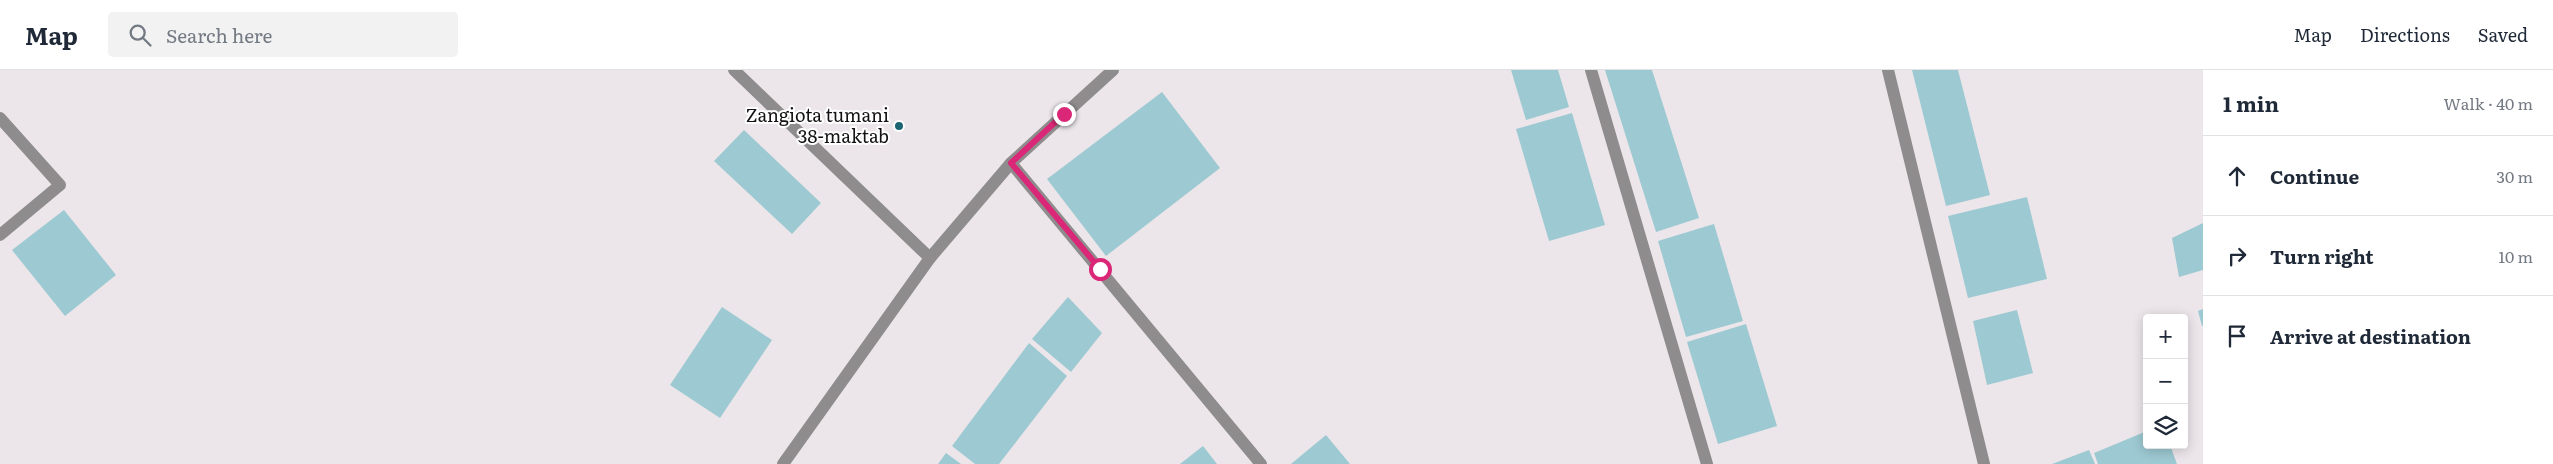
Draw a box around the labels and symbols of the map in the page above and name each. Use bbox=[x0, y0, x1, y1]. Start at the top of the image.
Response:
place label: Zangiota tumani 38-maktab bbox=[746, 101, 889, 149]
route end bbox=[1053, 103, 1076, 126]
marker: Zangiota tumani 38-maktab bbox=[893, 120, 905, 132]
route start bbox=[1089, 258, 1112, 281]

